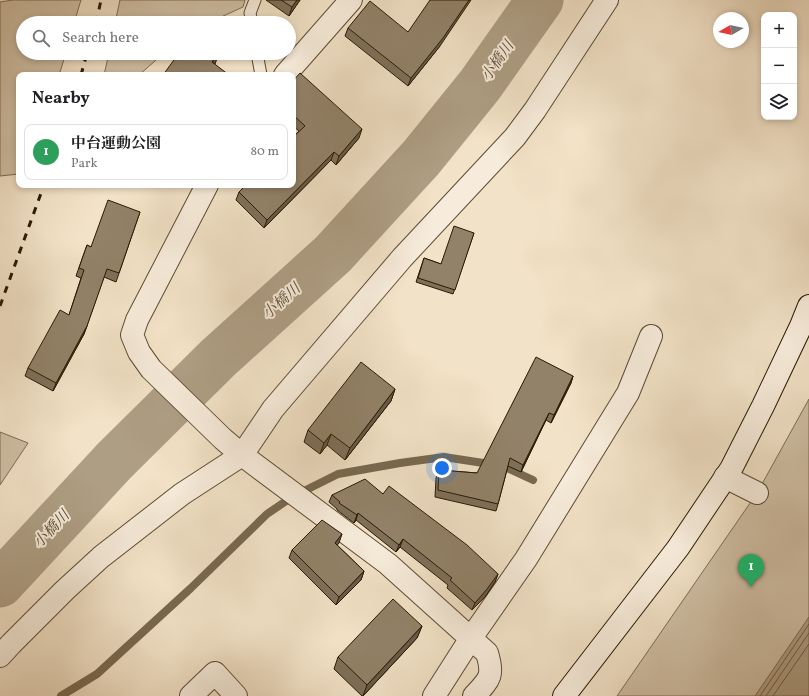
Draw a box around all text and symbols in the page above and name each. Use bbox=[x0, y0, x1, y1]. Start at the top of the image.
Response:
north arrow bbox=[713, 12, 749, 48]
map controls bbox=[761, 12, 797, 120]
button: + bbox=[761, 12, 797, 48]
search box bbox=[16, 16, 296, 60]
icon: search bbox=[30, 27, 52, 49]
text: Search here bbox=[62, 28, 139, 49]
water label: 小橋川 bbox=[477, 36, 521, 86]
button: − bbox=[761, 48, 797, 84]
button: layers bbox=[761, 84, 797, 120]
text: Nearby bbox=[32, 87, 90, 110]
text: 中台運動公園 bbox=[71, 134, 161, 155]
text: 1 bbox=[43, 143, 49, 161]
text: 80 m bbox=[250, 143, 279, 161]
text: Park bbox=[71, 155, 98, 173]
water label: 小橋川 bbox=[258, 278, 307, 325]
your location bbox=[432, 458, 452, 478]
water label: 小橋川 bbox=[29, 505, 76, 554]
pin: 1 bbox=[738, 554, 764, 587]

